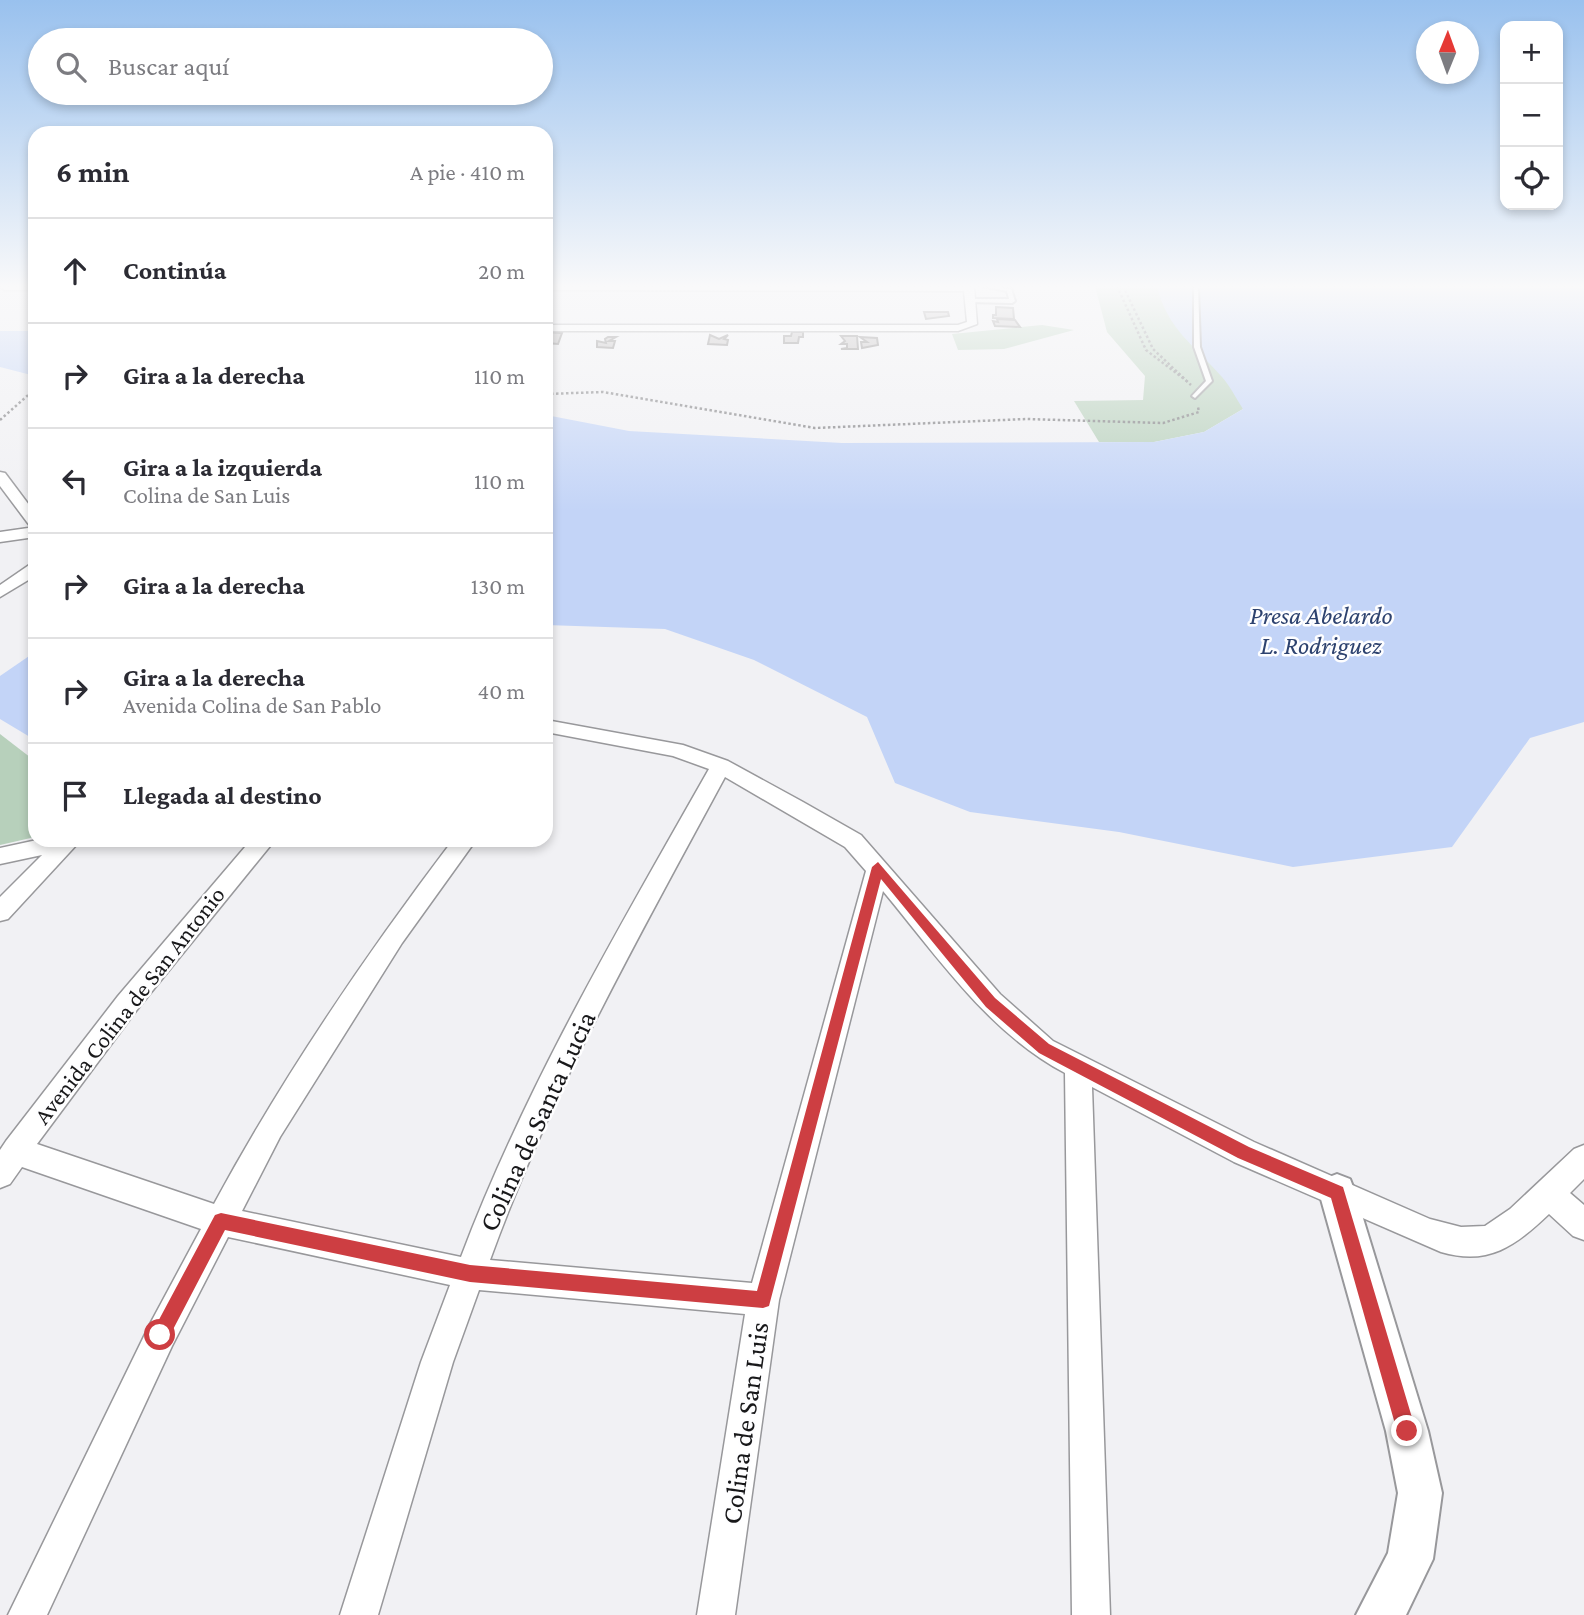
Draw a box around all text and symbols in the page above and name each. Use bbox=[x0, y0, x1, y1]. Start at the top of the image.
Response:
north arrow bbox=[1416, 21, 1479, 84]
map controls bbox=[1500, 21, 1563, 210]
button: + bbox=[1500, 21, 1563, 84]
search box bbox=[28, 28, 553, 105]
icon: search bbox=[52, 48, 90, 86]
text: Buscar aquí bbox=[108, 52, 229, 81]
button: − bbox=[1500, 84, 1563, 147]
button: locate bbox=[1500, 147, 1563, 210]
text: 6 min bbox=[56, 155, 129, 188]
text: A pie · 410 m bbox=[410, 159, 525, 185]
icon: ahead bbox=[56, 252, 94, 290]
text: Continúa bbox=[123, 256, 226, 285]
text: 20 m bbox=[478, 258, 525, 284]
icon: right bbox=[56, 357, 94, 395]
text: Gira a la derecha bbox=[123, 361, 305, 390]
text: 110 m bbox=[474, 363, 525, 389]
text: Gira a la izquierda bbox=[123, 453, 322, 482]
icon: left bbox=[56, 462, 94, 500]
text: 110 m bbox=[474, 468, 525, 494]
text: Colina de San Luis bbox=[123, 482, 290, 508]
icon: right bbox=[56, 567, 94, 605]
text: Gira a la derecha bbox=[123, 571, 305, 600]
text: 130 m bbox=[471, 573, 525, 599]
water label: Presa Abelardo L. Rodriguez bbox=[1249, 601, 1393, 660]
text: Gira a la derecha bbox=[123, 663, 305, 692]
icon: right bbox=[56, 672, 94, 710]
text: 40 m bbox=[477, 678, 525, 704]
text: Avenida Colina de San Pablo bbox=[123, 692, 381, 718]
icon: arrive bbox=[56, 777, 94, 815]
text: Llegada al destino bbox=[123, 781, 322, 810]
street label: Avenida Colina de San Antonio bbox=[28, 881, 230, 1129]
street label: Colina de Santa Lucia bbox=[472, 1006, 602, 1236]
route start bbox=[144, 1319, 175, 1350]
street label: Colina de San Luis bbox=[715, 1320, 775, 1526]
route end bbox=[1391, 1415, 1422, 1446]

